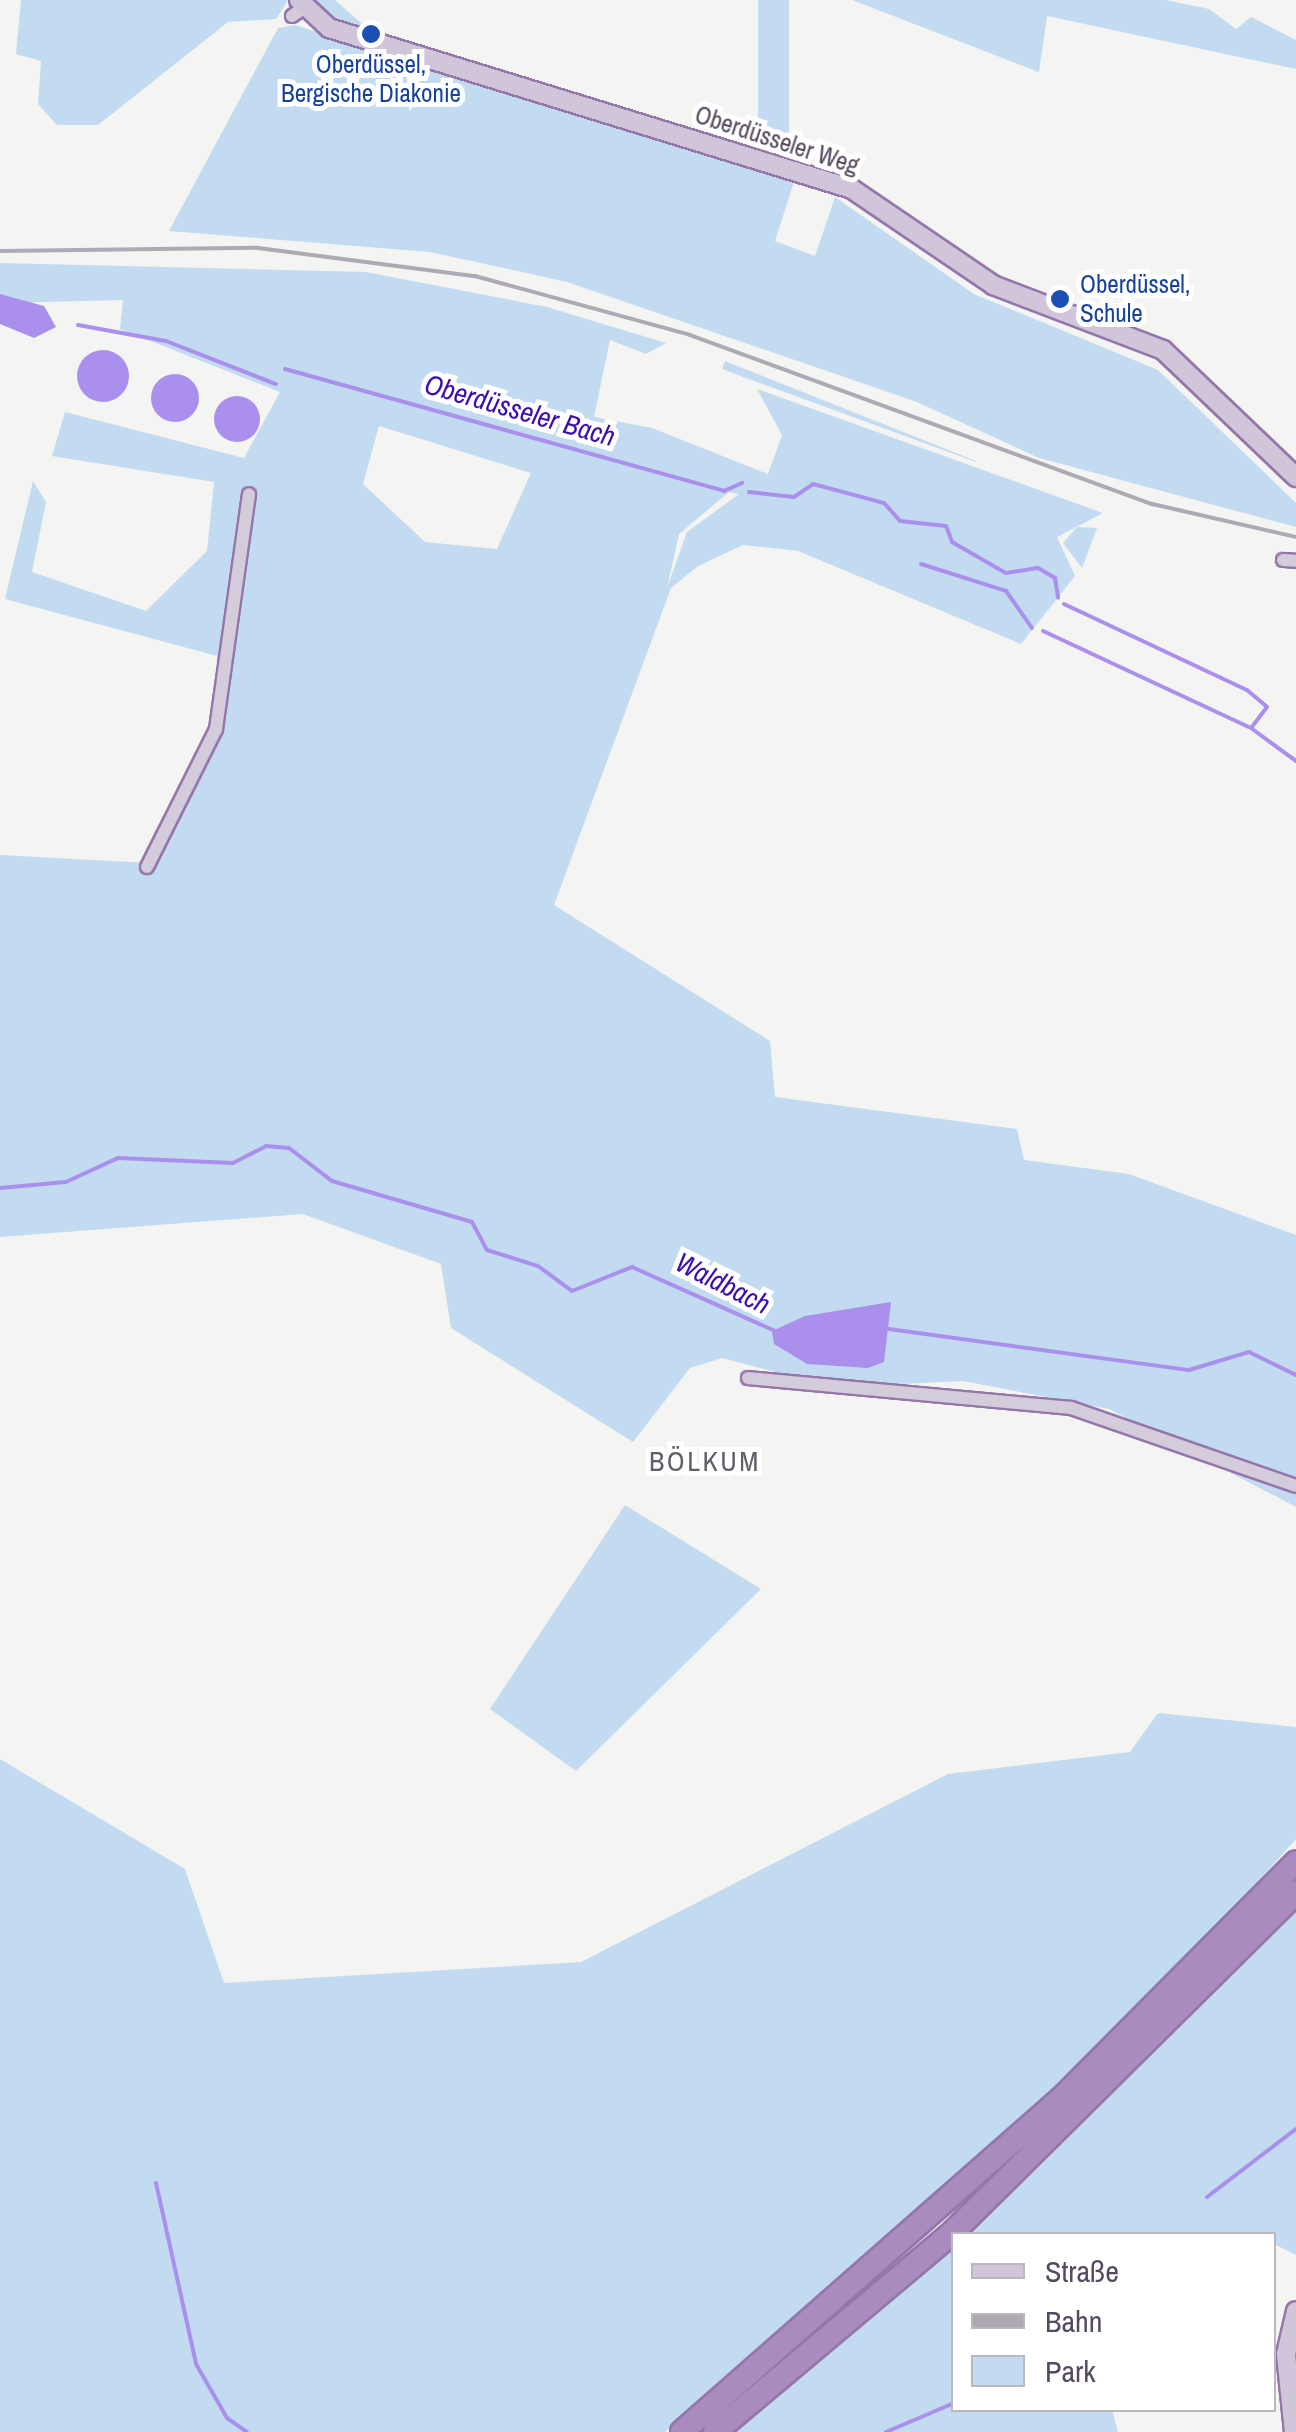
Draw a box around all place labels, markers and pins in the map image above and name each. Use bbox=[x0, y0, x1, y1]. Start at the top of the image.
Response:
marker: Oberdüssel, Bergische Diakonie bbox=[360, 23, 382, 45]
place label: Oberdüssel, Bergische Diakonie bbox=[281, 50, 461, 109]
place label: Oberdüssel, Schule bbox=[1080, 270, 1191, 329]
marker: Oberdüssel, Schule bbox=[1049, 288, 1071, 310]

